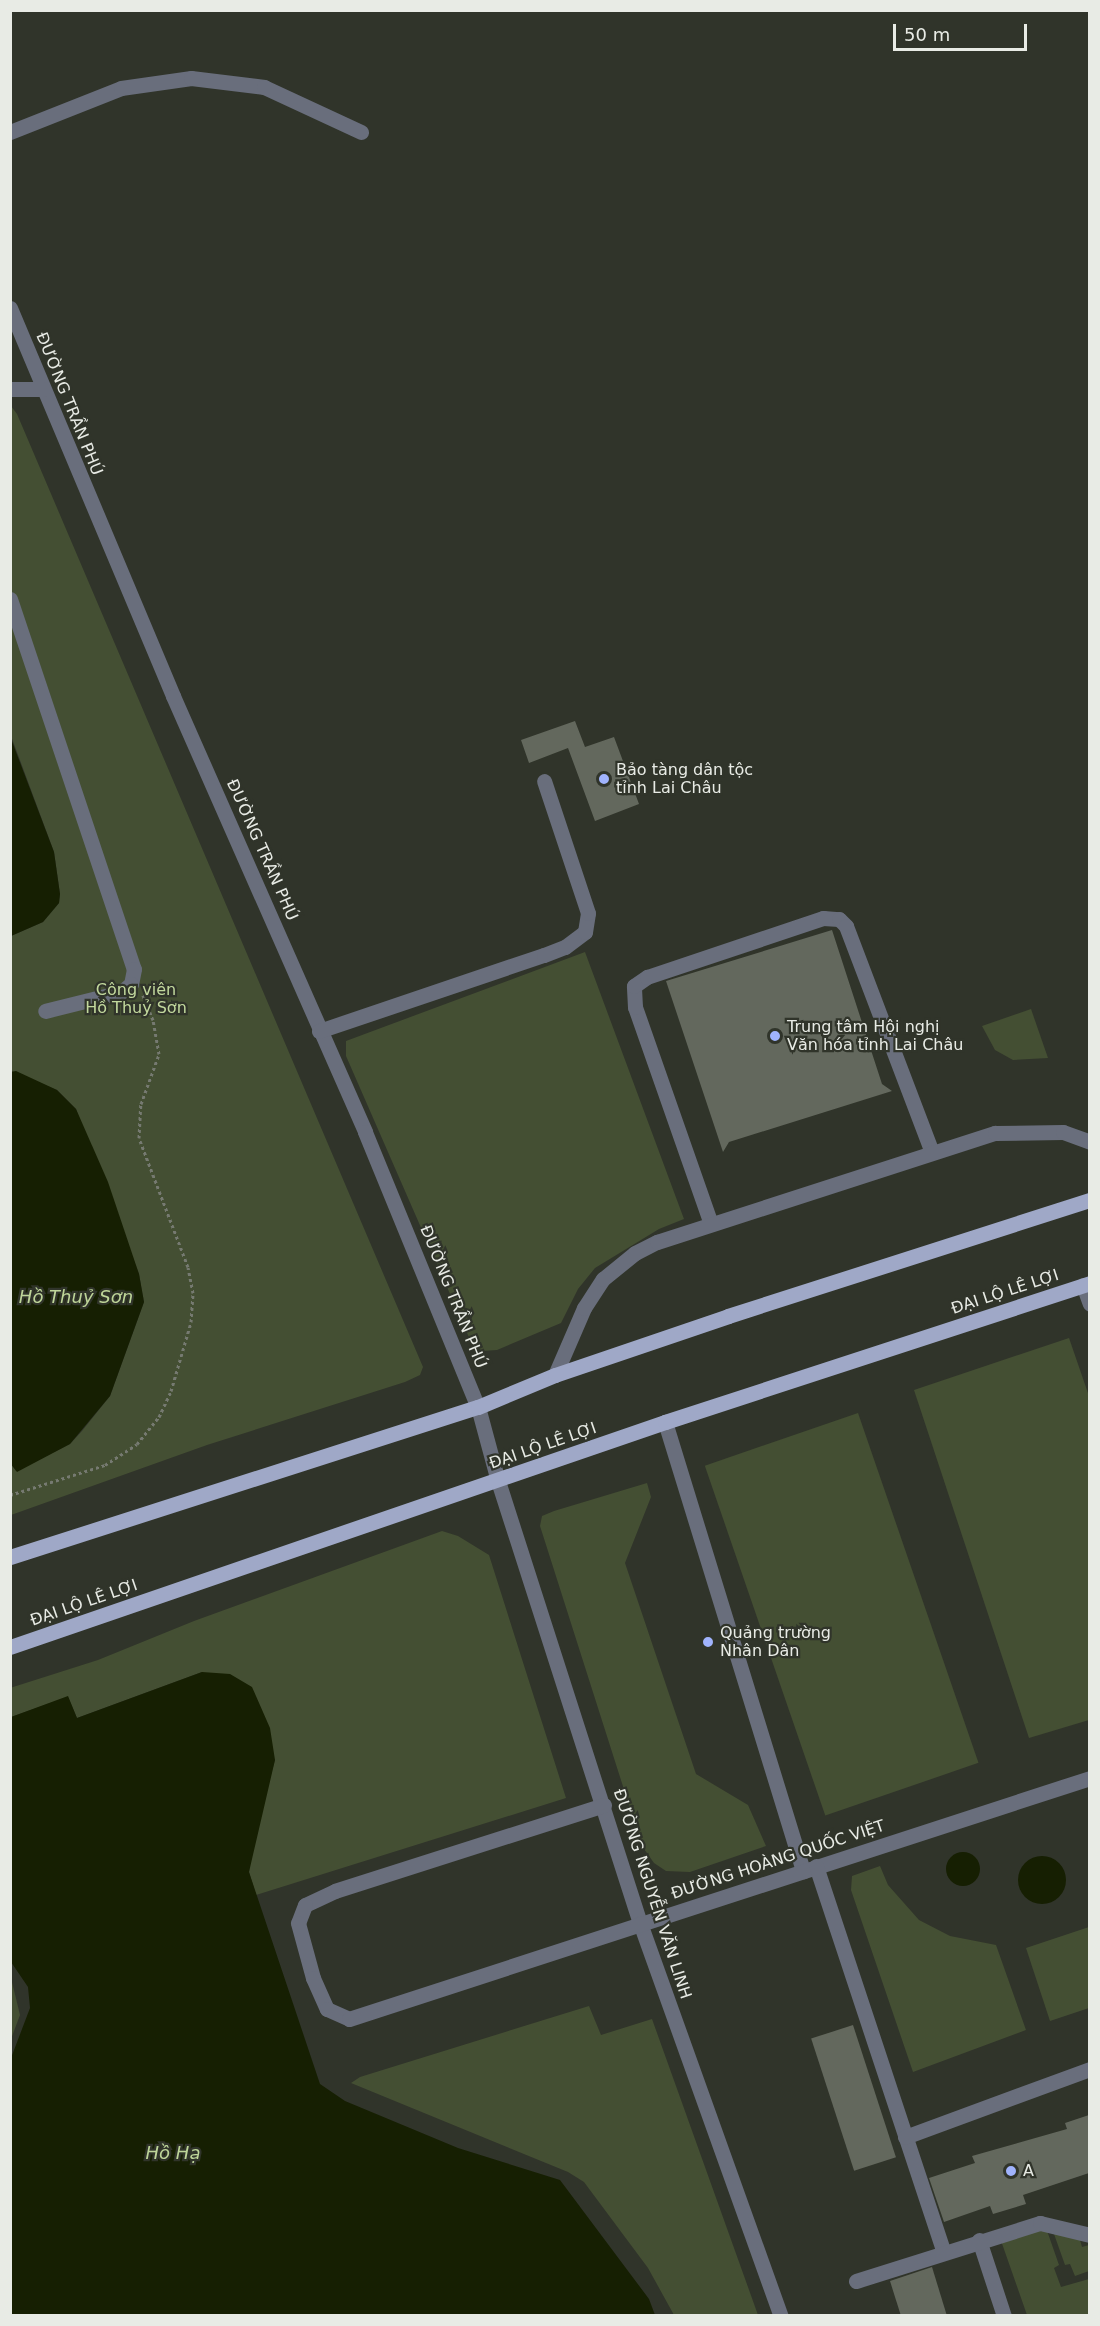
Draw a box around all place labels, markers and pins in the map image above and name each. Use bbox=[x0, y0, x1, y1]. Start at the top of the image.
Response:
place label: Bảo tàng dân tộc tỉnh Lai Châu bbox=[616, 760, 753, 798]
marker: Bảo tàng dân tộc tỉnh Lai Châu bbox=[597, 772, 611, 786]
place label: Trung tâm Hội nghị Văn hóa tỉnh Lai Châu bbox=[787, 1017, 963, 1055]
marker: Trung tâm Hội nghị Văn hóa tỉnh Lai Châu bbox=[768, 1029, 782, 1043]
place label: Quảng trường Nhân Dân bbox=[720, 1623, 831, 1661]
marker: Quảng trường Nhân Dân bbox=[701, 1635, 715, 1649]
place label: A bbox=[1023, 2161, 1034, 2181]
marker: A bbox=[1004, 2164, 1018, 2178]

